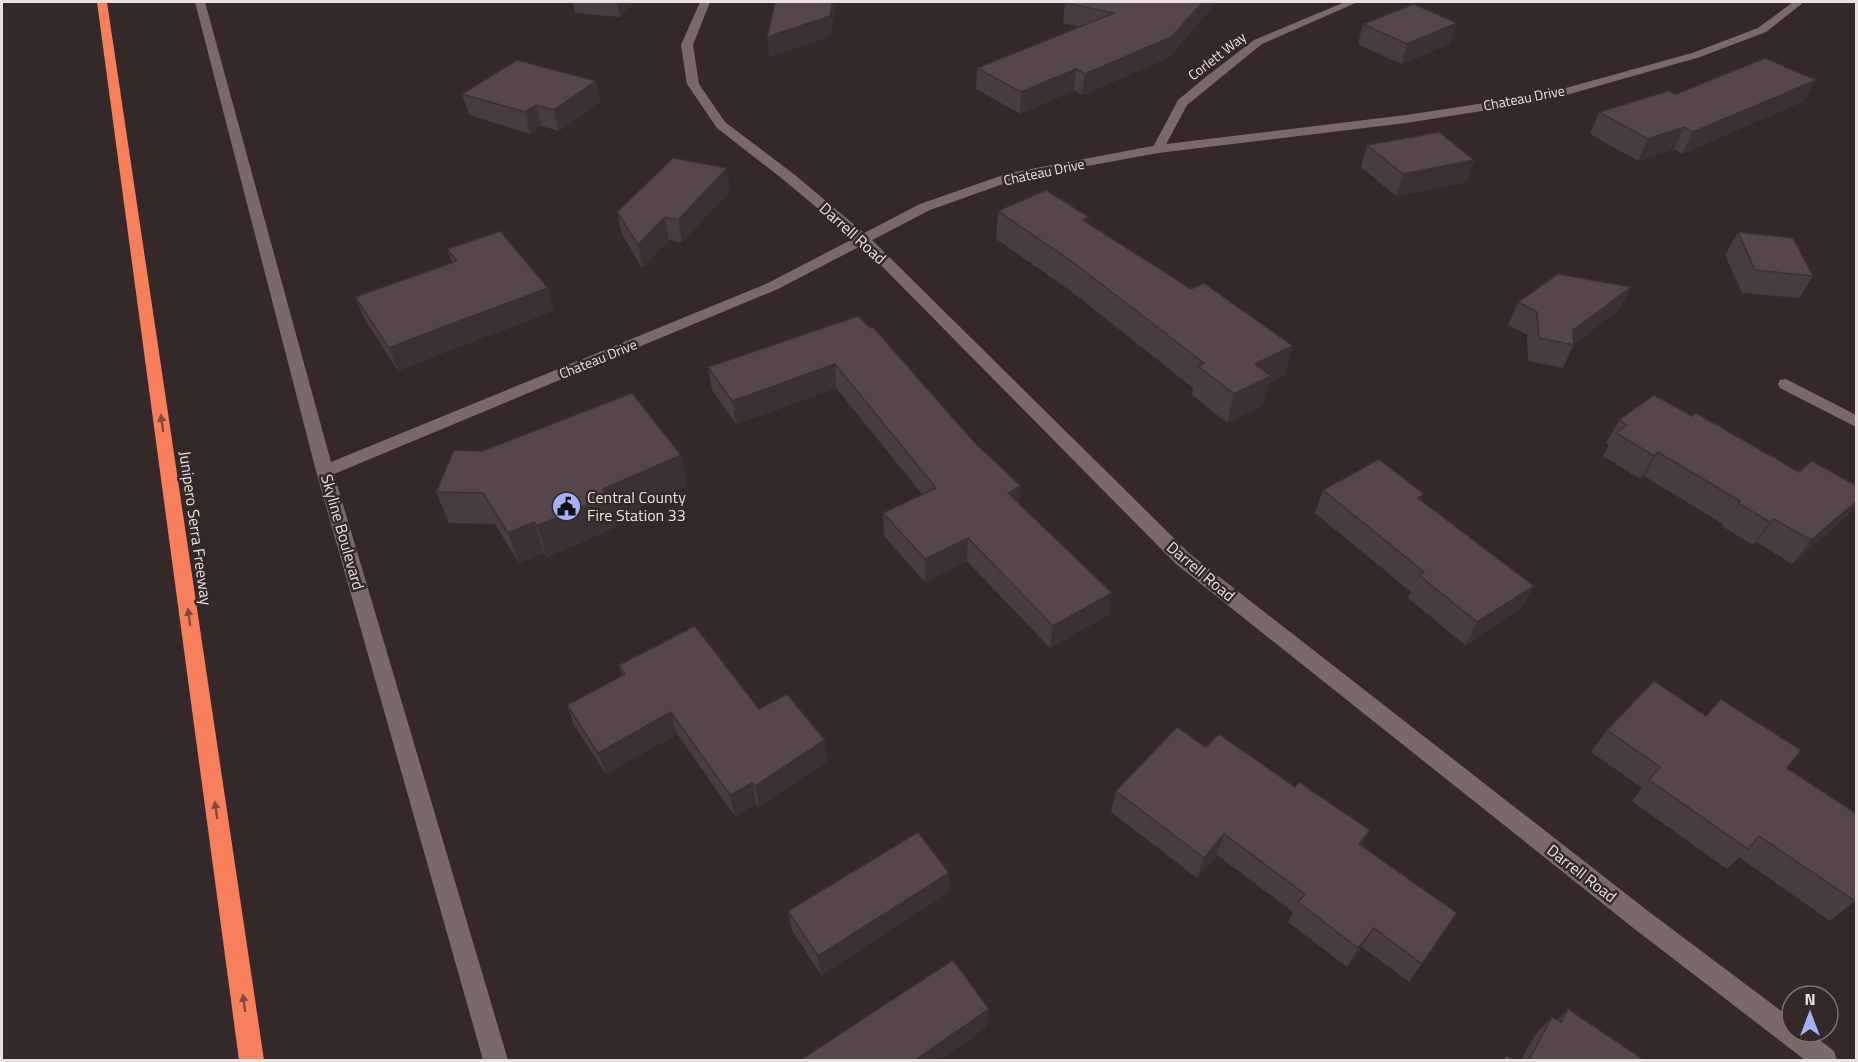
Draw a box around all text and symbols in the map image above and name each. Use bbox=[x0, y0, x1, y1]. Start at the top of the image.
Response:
street label: Corlett Way bbox=[1183, 26, 1250, 85]
street label: Chateau Drive bbox=[1482, 79, 1566, 116]
street label: Chateau Drive bbox=[1001, 153, 1086, 190]
street label: Darrell Road bbox=[814, 196, 892, 270]
street label: Chateau Drive bbox=[556, 333, 640, 384]
one-way arrow bbox=[157, 414, 166, 433]
street label: Junipero Serra Freeway bbox=[173, 449, 219, 607]
street label: Skyline Boulevard bbox=[315, 471, 371, 593]
place label: Central County Fire Station 33 bbox=[587, 485, 686, 527]
public building icon: Central County Fire Station 33 bbox=[550, 490, 582, 522]
street label: Darrell Road bbox=[1162, 535, 1240, 607]
one-way arrow bbox=[184, 607, 193, 626]
one-way arrow bbox=[212, 800, 221, 819]
street label: Darrell Road bbox=[1542, 838, 1622, 908]
north arrow bbox=[1780, 984, 1840, 1044]
text: N bbox=[1804, 987, 1816, 1011]
one-way arrow bbox=[239, 993, 248, 1012]

